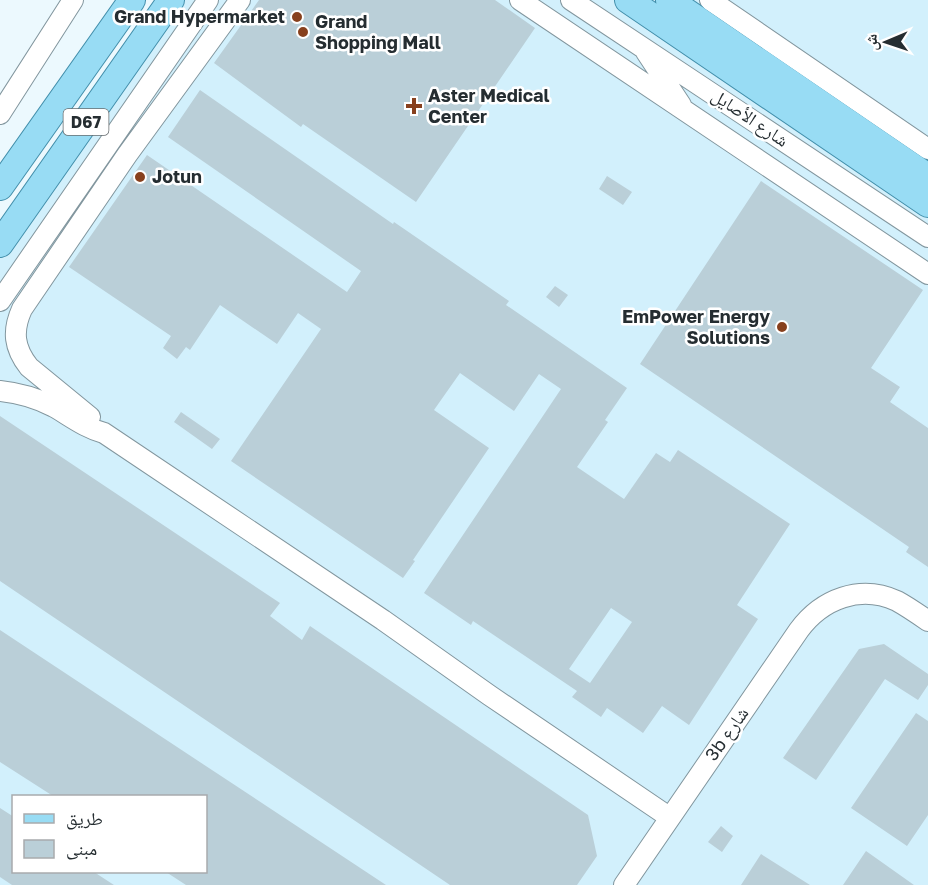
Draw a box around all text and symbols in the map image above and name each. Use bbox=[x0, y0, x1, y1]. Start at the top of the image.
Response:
place label: Grand Hypermarket bbox=[114, 5, 285, 27]
marker: Grand Hypermarket bbox=[290, 10, 304, 24]
place label: Grand Shopping Mall bbox=[315, 10, 441, 53]
north arrow bbox=[856, 12, 916, 72]
marker: Grand Shopping Mall bbox=[296, 25, 310, 39]
text: ش bbox=[861, 34, 881, 51]
street label: شارع الأصايل bbox=[707, 83, 793, 152]
place label: Aster Medical Center bbox=[428, 84, 549, 127]
marker: Aster Medical Center bbox=[405, 97, 423, 115]
road number: D67 bbox=[64, 109, 109, 135]
place label: Jotun bbox=[152, 165, 202, 187]
marker: Jotun bbox=[133, 170, 147, 184]
place label: EmPower Energy Solutions bbox=[622, 305, 770, 348]
marker: EmPower Energy Solutions bbox=[775, 320, 789, 334]
street label: 3b شارع bbox=[700, 702, 753, 765]
legend bbox=[12, 795, 207, 873]
text: طريق bbox=[66, 807, 103, 830]
text: مبنى bbox=[66, 837, 97, 860]

